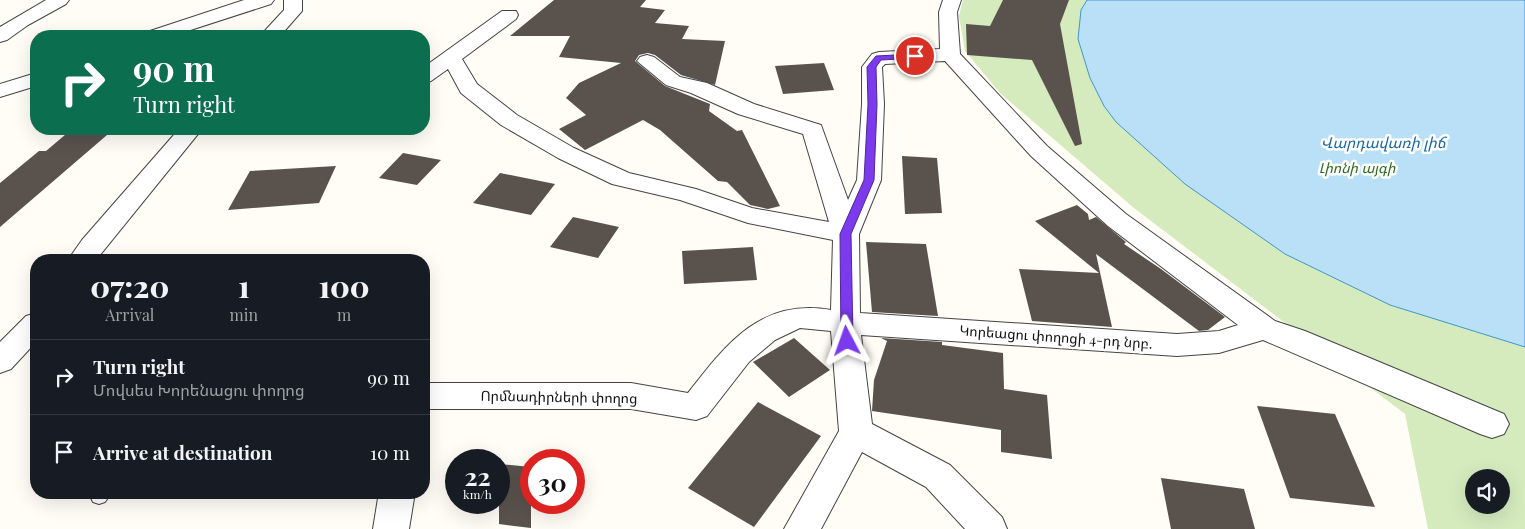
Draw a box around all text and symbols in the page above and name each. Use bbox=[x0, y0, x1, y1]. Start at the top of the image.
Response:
pin bbox=[894, 35, 936, 77]
icon: arrive bbox=[901, 42, 929, 70]
text: 90 m bbox=[133, 44, 215, 91]
icon: right bbox=[50, 50, 115, 115]
text: Turn right bbox=[133, 89, 235, 119]
water label: Վարդավառի լիճ bbox=[1321, 132, 1448, 152]
park label: Լիոնի այգի bbox=[1319, 158, 1396, 177]
text: 07:20 bbox=[90, 266, 169, 306]
text: 1 bbox=[238, 266, 250, 306]
text: 100 bbox=[318, 266, 370, 306]
text: Arrival bbox=[105, 304, 154, 325]
text: min bbox=[230, 304, 258, 325]
text: m bbox=[337, 304, 351, 325]
position arrow bbox=[820, 314, 872, 366]
street label: Կորեացու փողոցի 4-րդ նրբ. bbox=[959, 320, 1153, 353]
text: Turn right bbox=[93, 353, 185, 379]
icon: right bbox=[50, 363, 78, 391]
text: 90 m bbox=[367, 364, 410, 390]
text: Մովսես Խորենացու փողոց bbox=[93, 379, 305, 400]
street label: Որմնադիրների փողոց bbox=[480, 386, 638, 407]
icon: arrive bbox=[50, 438, 78, 466]
text: Arrive at destination bbox=[93, 439, 273, 465]
text: 10 m bbox=[370, 439, 410, 465]
speed limit sign: 30 bbox=[520, 449, 585, 514]
text: 22 bbox=[464, 459, 491, 492]
map controls bbox=[1465, 469, 1510, 514]
button: sound bbox=[1465, 469, 1510, 514]
text: km/h bbox=[463, 486, 492, 502]

